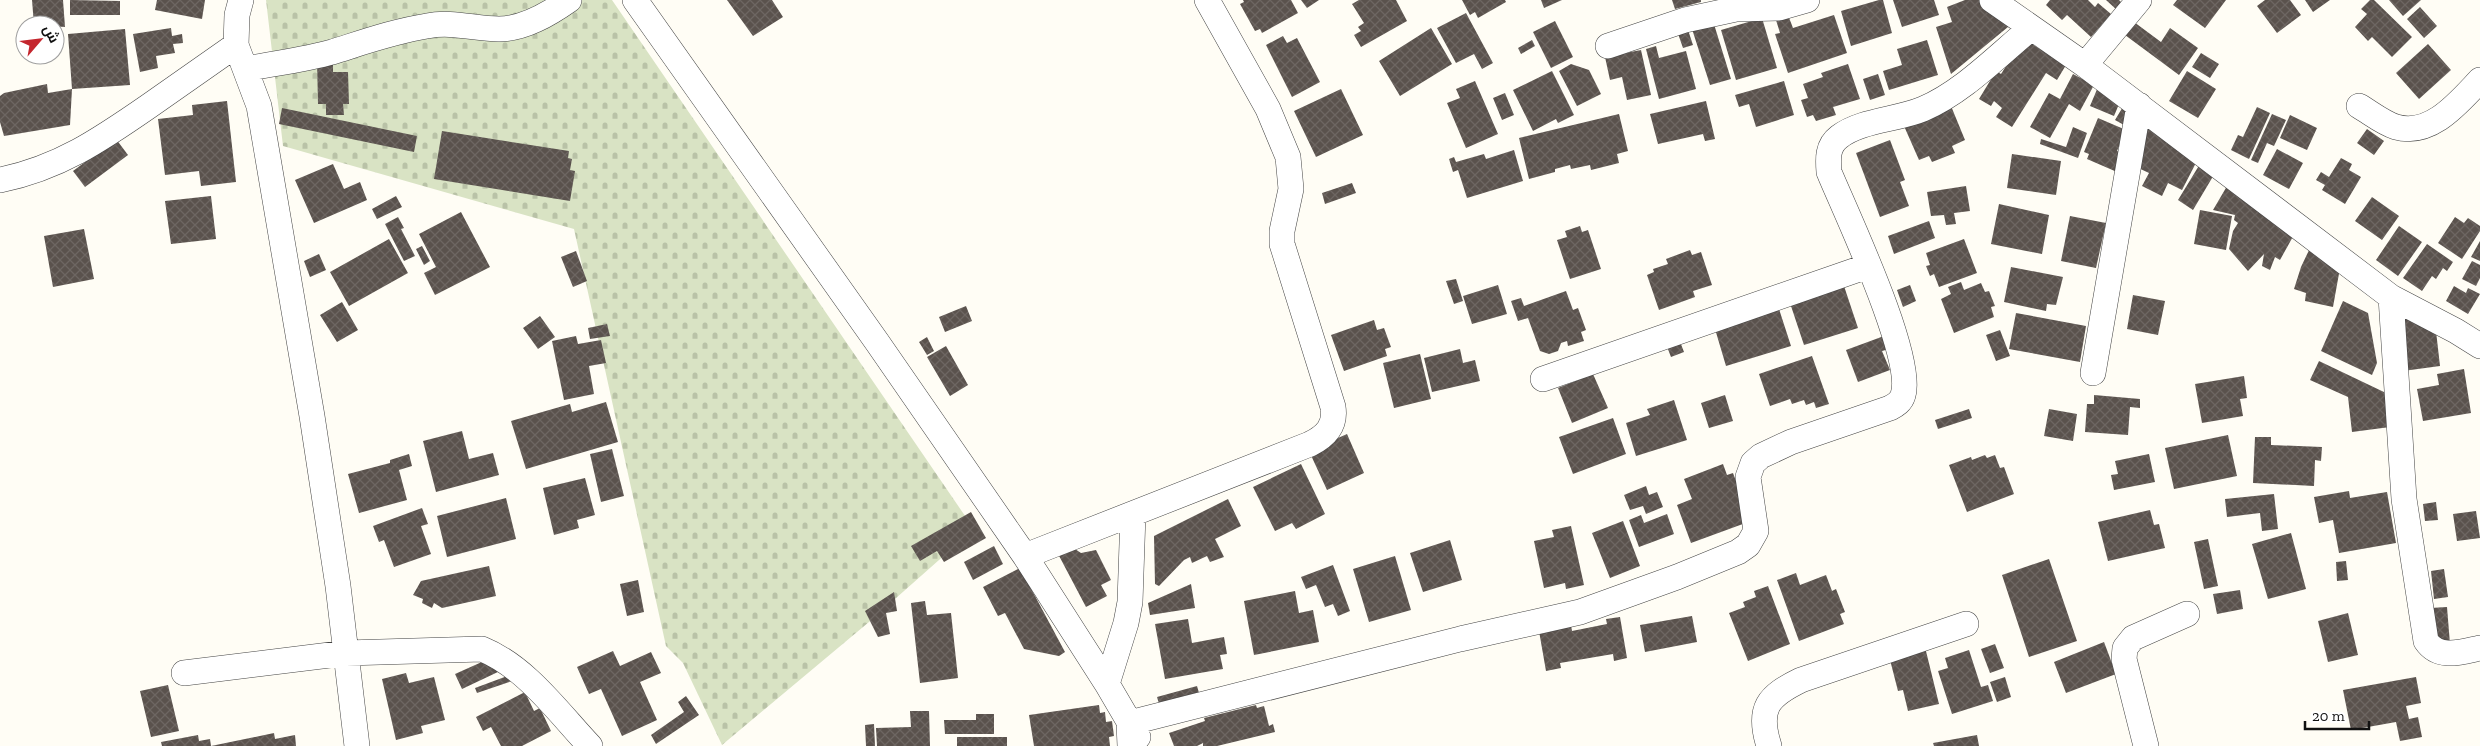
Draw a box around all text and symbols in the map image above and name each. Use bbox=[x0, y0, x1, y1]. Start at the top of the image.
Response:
north arrow bbox=[15, 15, 65, 65]
text: ش bbox=[39, 22, 63, 46]
scale bar bbox=[2305, 698, 2369, 730]
text: 20 m bbox=[2312, 707, 2345, 725]

